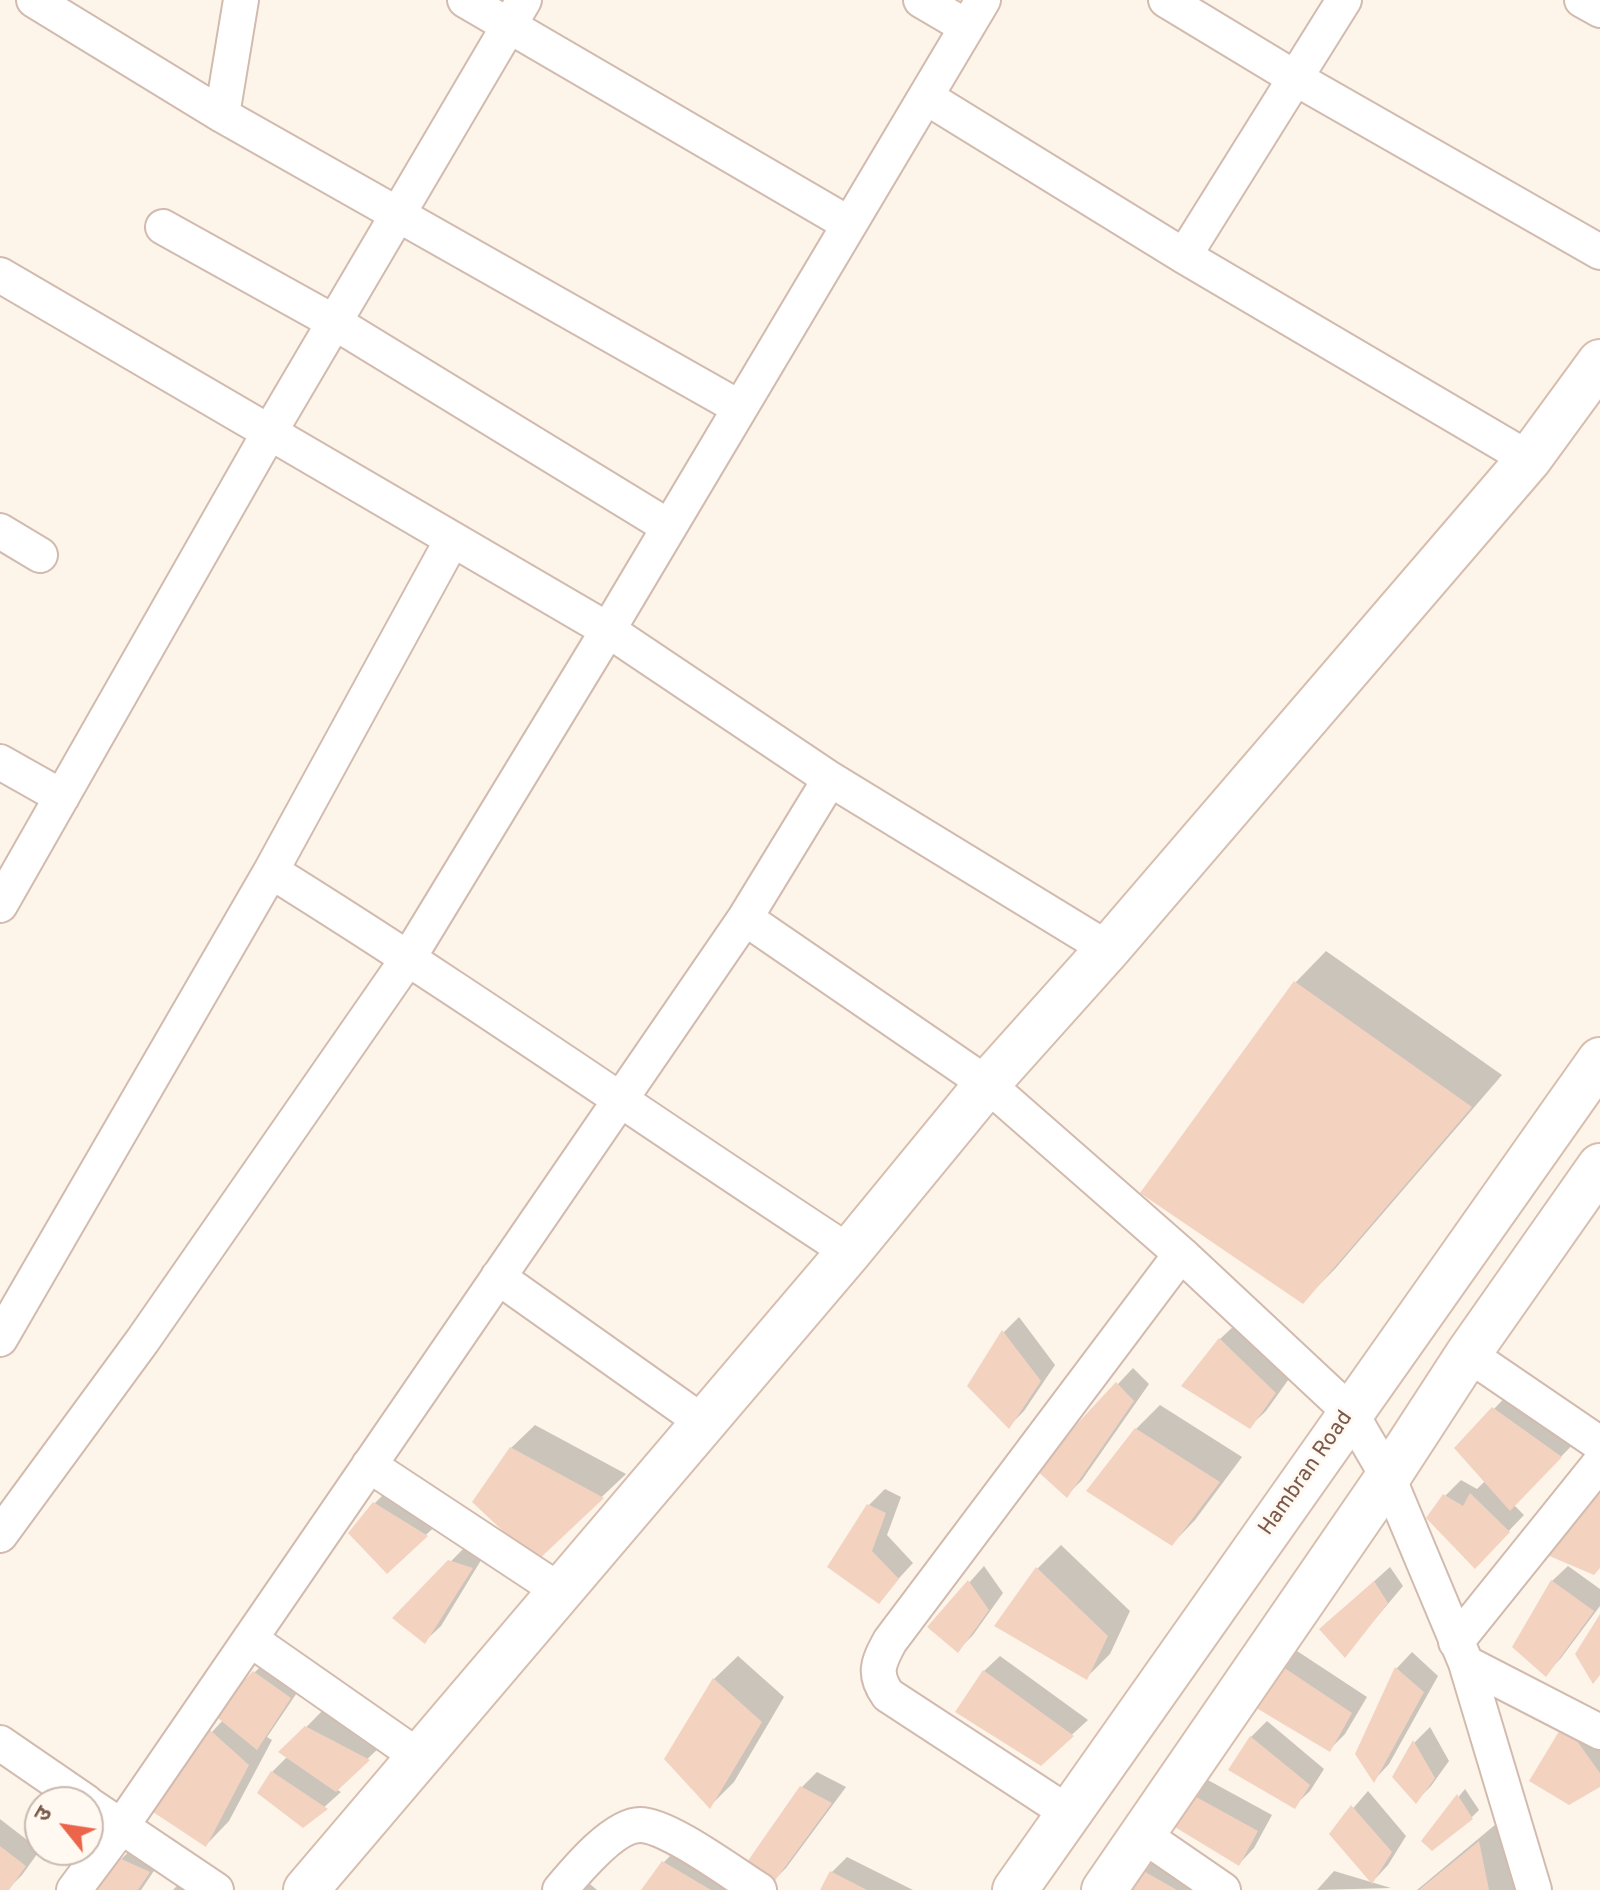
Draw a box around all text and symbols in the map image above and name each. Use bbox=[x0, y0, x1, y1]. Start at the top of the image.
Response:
street label: Hambran Road bbox=[1254, 1407, 1360, 1541]
north arrow bbox=[24, 1786, 104, 1866]
text: उ bbox=[30, 1802, 59, 1827]

